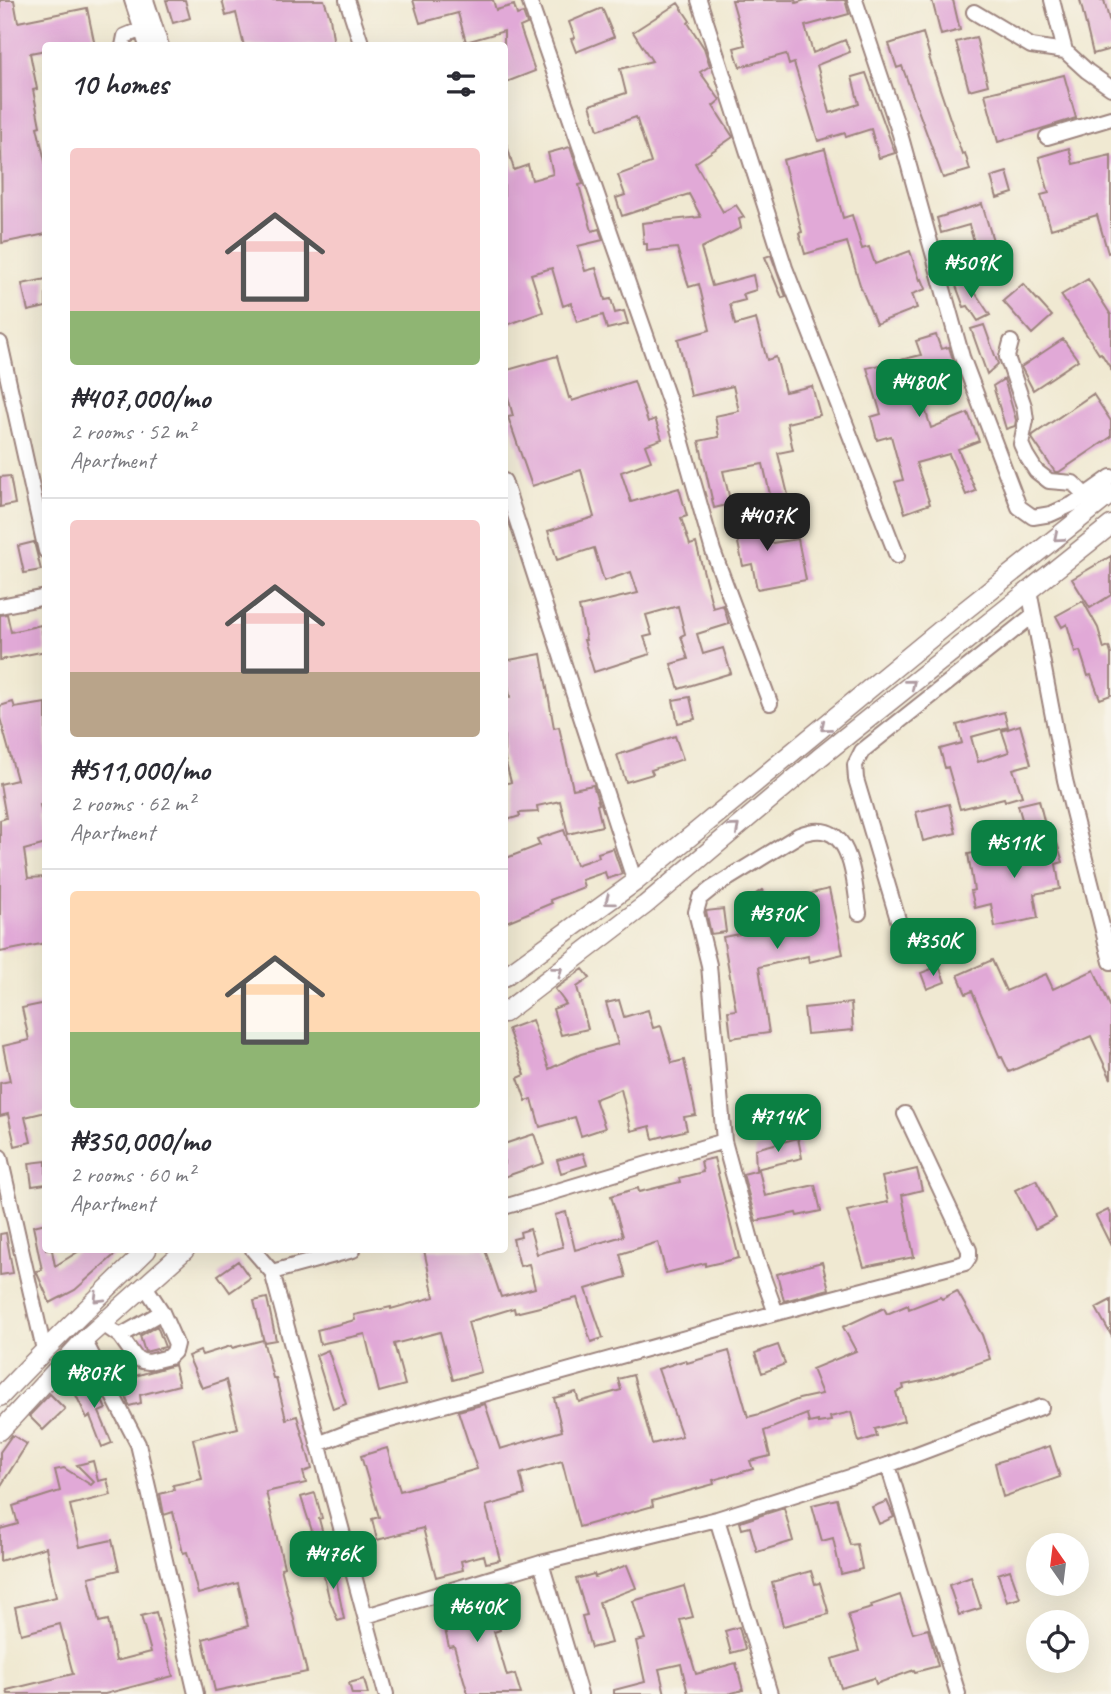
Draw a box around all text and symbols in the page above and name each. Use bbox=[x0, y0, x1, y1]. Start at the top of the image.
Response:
text: 10 homes bbox=[70, 65, 168, 103]
icon: filters bbox=[442, 65, 480, 103]
icon: home bbox=[212, 194, 338, 320]
pin: ₦509K bbox=[922, 240, 1020, 300]
text: ₦509K bbox=[944, 248, 998, 277]
pin: ₦480K bbox=[870, 360, 968, 419]
text: ₦480K bbox=[892, 367, 946, 396]
text: ₦407,000/mo bbox=[70, 379, 210, 417]
text: 2 rooms · 52 m² bbox=[70, 417, 194, 446]
text: Apartment bbox=[70, 446, 155, 475]
pin: ₦407K bbox=[718, 494, 816, 553]
text: ₦407K bbox=[740, 501, 794, 530]
one-way arrow bbox=[1054, 529, 1067, 541]
icon: home bbox=[212, 566, 338, 692]
one-way arrow bbox=[904, 680, 916, 693]
one-way arrow bbox=[820, 719, 833, 731]
text: ₦511,000/mo bbox=[70, 751, 210, 789]
text: 2 rooms · 62 m² bbox=[70, 789, 194, 818]
text: Apartment bbox=[70, 818, 155, 847]
pin: ₦511K bbox=[965, 820, 1063, 880]
one-way arrow bbox=[727, 824, 740, 836]
text: ₦511K bbox=[987, 828, 1041, 857]
one-way arrow bbox=[604, 892, 617, 905]
pin: ₦370K bbox=[728, 892, 826, 951]
text: ₦370K bbox=[750, 899, 804, 928]
pin: ₦350K bbox=[884, 918, 982, 978]
text: ₦350K bbox=[906, 926, 960, 955]
icon: home bbox=[212, 937, 338, 1063]
one-way arrow bbox=[550, 967, 563, 980]
pin: ₦714K bbox=[729, 1094, 827, 1154]
text: ₦714K bbox=[751, 1102, 805, 1131]
text: ₦350,000/mo bbox=[70, 1122, 210, 1160]
text: 2 rooms · 60 m² bbox=[70, 1160, 194, 1189]
text: Apartment bbox=[70, 1189, 155, 1218]
one-way arrow bbox=[94, 1289, 107, 1302]
pin: ₦807K bbox=[45, 1350, 143, 1410]
text: ₦807K bbox=[67, 1358, 121, 1387]
pin: ₦476K bbox=[284, 1532, 382, 1591]
north arrow bbox=[1026, 1533, 1088, 1596]
map controls bbox=[1026, 1533, 1089, 1673]
text: ₦476K bbox=[306, 1539, 360, 1568]
pin: ₦640K bbox=[428, 1584, 526, 1644]
text: ₦640K bbox=[450, 1592, 504, 1621]
button: locate bbox=[1026, 1610, 1089, 1673]

